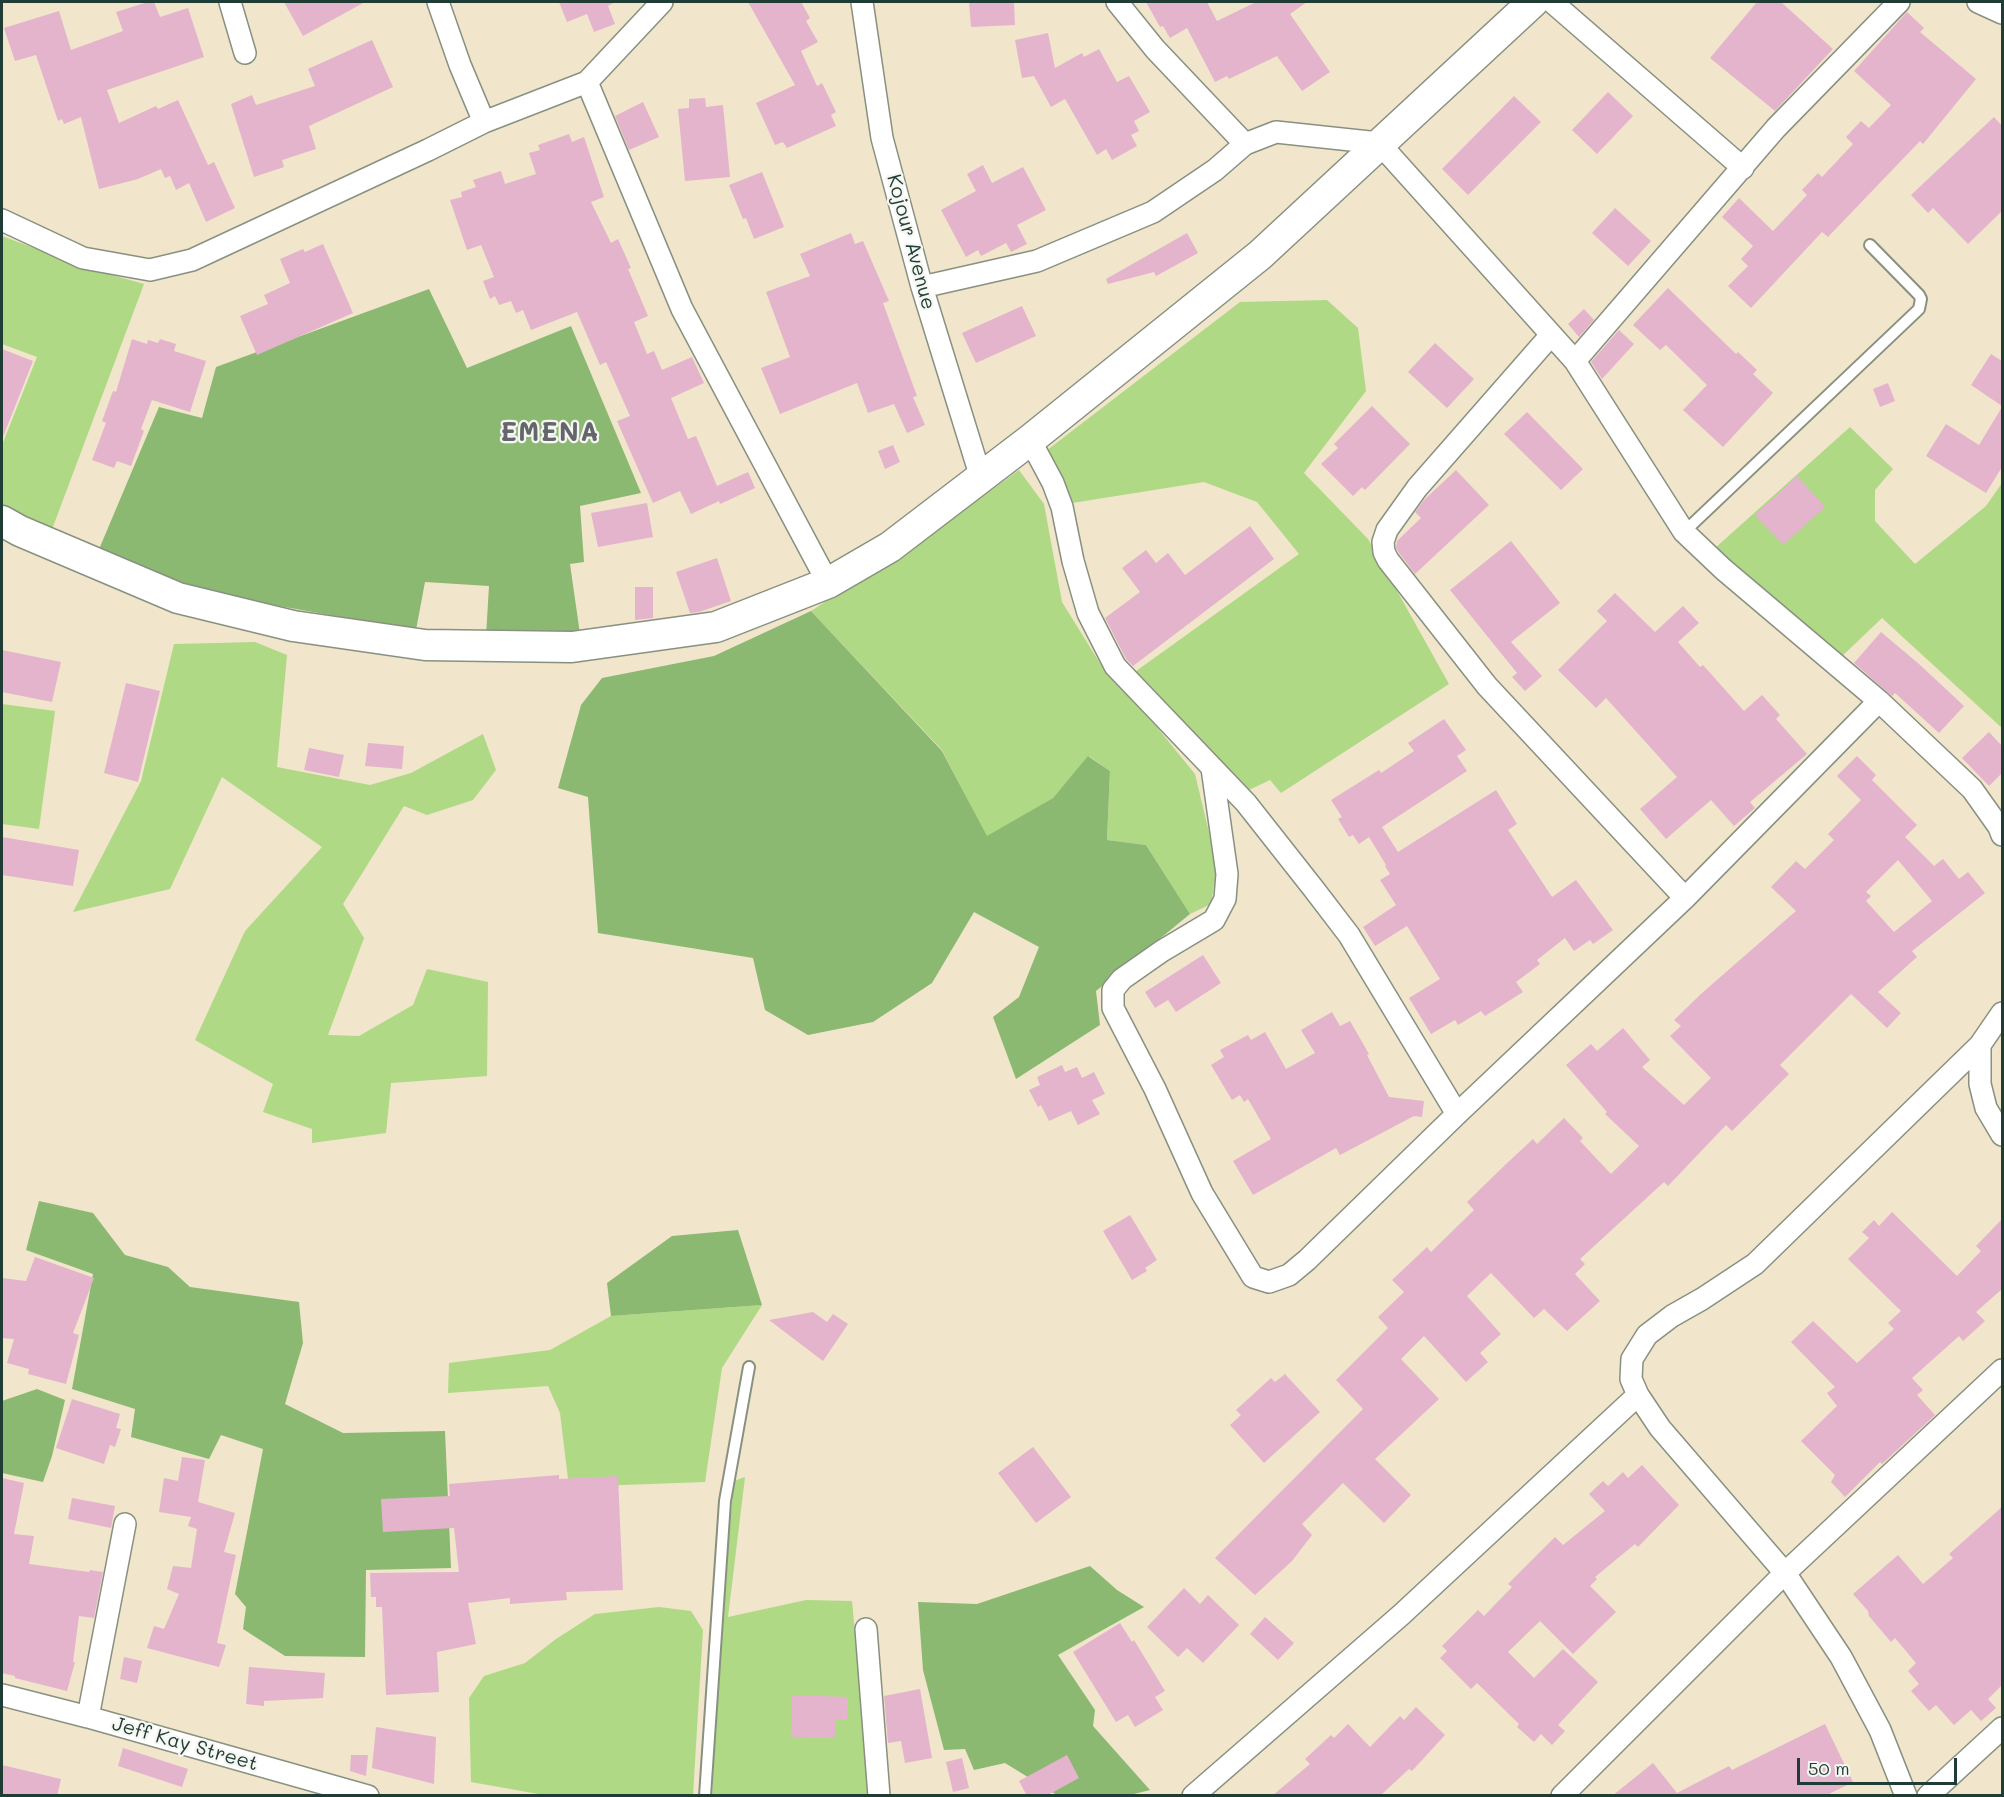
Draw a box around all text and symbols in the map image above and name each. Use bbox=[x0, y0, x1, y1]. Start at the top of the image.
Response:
street label: Kojour Avenue bbox=[881, 172, 941, 312]
district label: EMENA bbox=[500, 417, 600, 449]
street label: Jeff Kay Street bbox=[109, 1712, 261, 1776]
scale bar bbox=[1800, 1746, 1960, 1784]
text: 50 m bbox=[1808, 1756, 1850, 1780]

